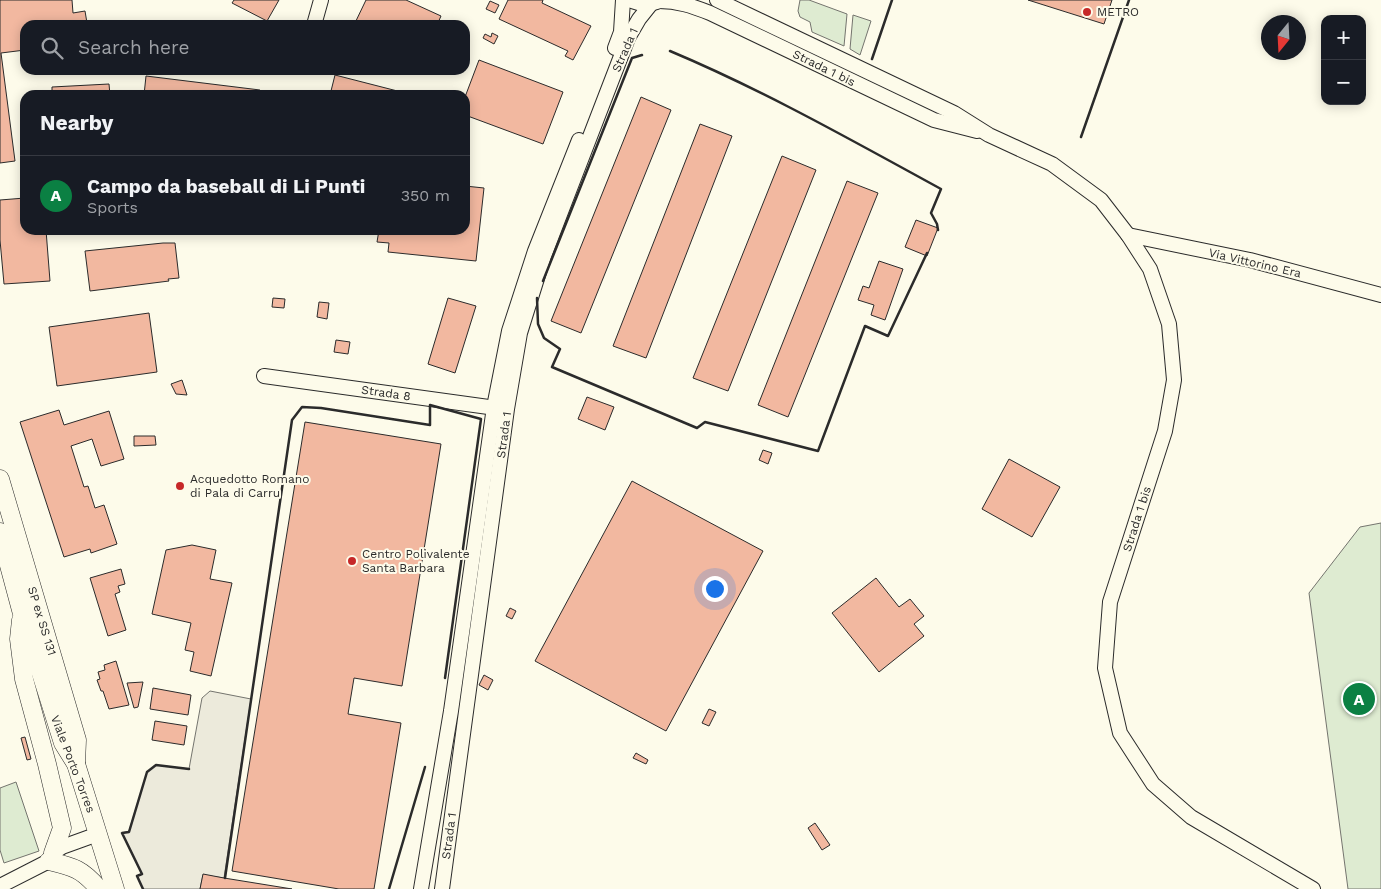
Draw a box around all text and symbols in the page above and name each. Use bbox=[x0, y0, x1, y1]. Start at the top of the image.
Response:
place label: METRO bbox=[1097, 5, 1139, 19]
marker: METRO bbox=[1081, 6, 1093, 18]
north arrow bbox=[1261, 15, 1306, 60]
map controls bbox=[1321, 15, 1366, 105]
button: + bbox=[1321, 15, 1366, 60]
search box bbox=[20, 20, 470, 75]
street label: Strada 1 bbox=[609, 26, 641, 74]
icon: search bbox=[38, 34, 66, 62]
text: Search here bbox=[78, 36, 189, 59]
street label: Strada 1 bis bbox=[790, 47, 858, 89]
button: − bbox=[1321, 60, 1366, 105]
text: Nearby bbox=[40, 110, 113, 135]
text: Campo da baseball di Li Punti bbox=[87, 175, 365, 198]
text: A bbox=[51, 186, 61, 205]
text: 350 m bbox=[401, 186, 450, 205]
text: Sports bbox=[87, 198, 138, 217]
street label: Via Vittorino Era bbox=[1207, 246, 1303, 281]
street label: Strada 8 bbox=[360, 383, 412, 403]
street label: Strada 1 bbox=[494, 411, 514, 459]
place label: Acquedotto Romano di Pala di Carru bbox=[190, 472, 309, 500]
marker: Acquedotto Romano di Pala di Carru bbox=[174, 480, 186, 492]
street label: Strada 1 bis bbox=[1120, 485, 1154, 553]
place label: Centro Polivalente Santa Barbara bbox=[362, 547, 470, 575]
marker: Centro Polivalente Santa Barbara bbox=[346, 555, 358, 567]
your location bbox=[702, 576, 728, 602]
street label: SP ex SS 131 bbox=[25, 585, 59, 657]
pin: A bbox=[1343, 680, 1375, 718]
street label: Viale Porto Torres bbox=[48, 713, 98, 815]
street label: Strada 1 bbox=[439, 812, 459, 860]

